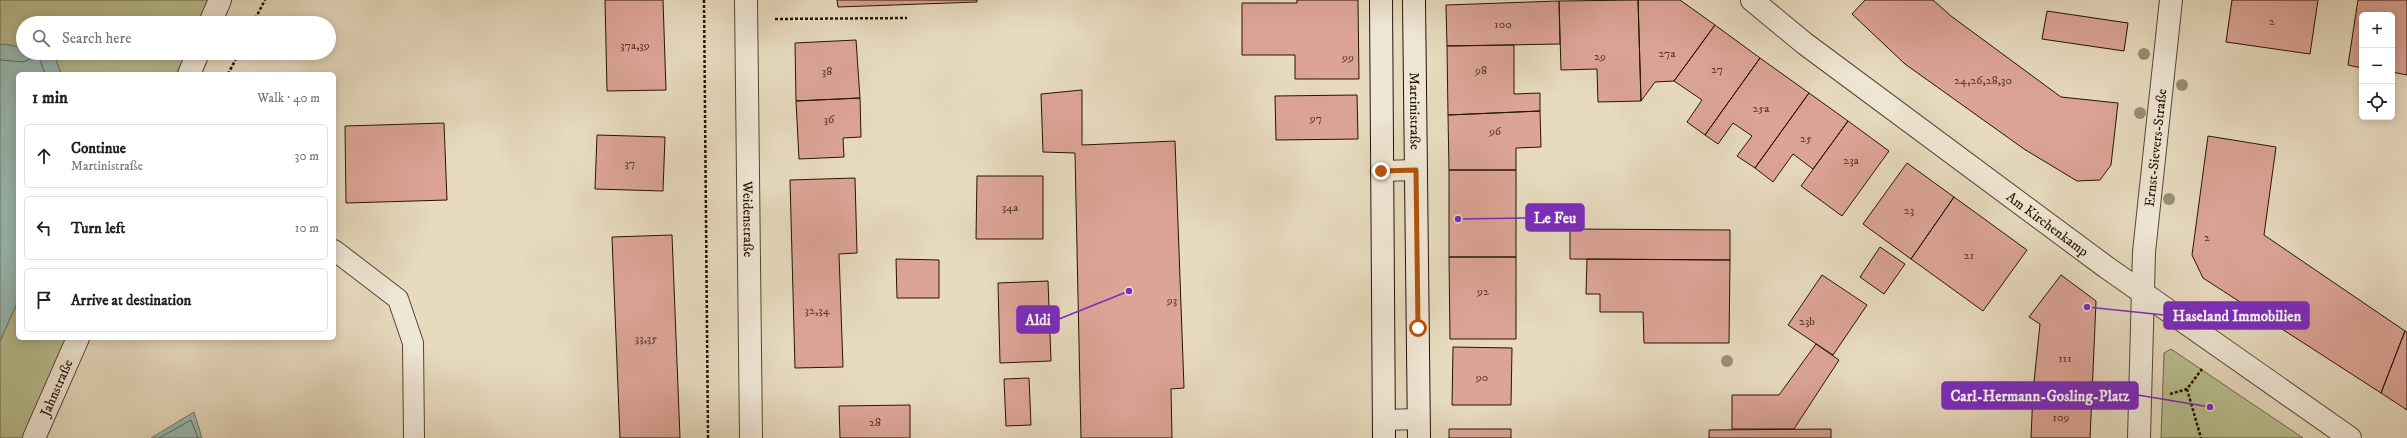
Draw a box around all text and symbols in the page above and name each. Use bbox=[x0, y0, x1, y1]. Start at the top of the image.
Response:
map controls bbox=[2359, 12, 2395, 120]
button: + bbox=[2359, 12, 2395, 48]
house number: 2 bbox=[2269, 14, 2275, 29]
search box bbox=[16, 16, 336, 60]
house number: 100 bbox=[1494, 17, 1512, 32]
icon: search bbox=[30, 27, 52, 49]
text: Search here bbox=[62, 29, 131, 48]
house number: 37a,39 bbox=[620, 38, 650, 53]
house number: 27a bbox=[1658, 46, 1676, 61]
button: − bbox=[2359, 48, 2395, 84]
house number: 29 bbox=[1594, 49, 1606, 64]
house number: 99 bbox=[1341, 50, 1354, 65]
house number: 27 bbox=[1711, 62, 1723, 77]
house number: 98 bbox=[1474, 63, 1487, 78]
house number: 38 bbox=[822, 64, 832, 79]
street label: Martinistraße bbox=[1405, 72, 1424, 150]
house number: 24,26,28,30 bbox=[1954, 73, 2012, 88]
button: locate bbox=[2359, 84, 2395, 120]
text: 1 min bbox=[32, 87, 68, 109]
street label: Ernst-Sievers-Straße bbox=[2141, 88, 2171, 208]
text: Walk · 40 m bbox=[257, 90, 320, 106]
house number: 25a bbox=[1753, 101, 1770, 116]
house number: 97 bbox=[1309, 111, 1322, 126]
house number: 36 bbox=[824, 112, 835, 127]
house number: 96 bbox=[1488, 124, 1502, 139]
house number: 25 bbox=[1800, 131, 1812, 146]
text: Continue bbox=[71, 139, 126, 158]
icon: ahead bbox=[33, 145, 55, 167]
text: 30 m bbox=[295, 148, 319, 164]
house number: 23a bbox=[1843, 153, 1860, 168]
house number: 37 bbox=[625, 156, 635, 171]
text: Martinistraße bbox=[71, 158, 143, 174]
route end bbox=[1372, 162, 1390, 180]
street label: Weidenstraße bbox=[738, 180, 757, 257]
street label: Am Kirchenkamp bbox=[2002, 188, 2092, 261]
house number: 34a bbox=[1002, 200, 1019, 215]
house number: 23 bbox=[1904, 203, 1914, 218]
callout: Le Feu bbox=[1526, 204, 1584, 231]
text: Le Feu bbox=[1534, 209, 1577, 228]
icon: left bbox=[33, 217, 55, 239]
text: Turn left bbox=[71, 219, 125, 238]
text: 10 m bbox=[295, 220, 319, 236]
house number: 2 bbox=[2204, 230, 2210, 245]
house number: 21 bbox=[1964, 248, 1974, 263]
house number: 92 bbox=[1476, 284, 1489, 299]
icon: arrive bbox=[33, 289, 55, 311]
text: Arrive at destination bbox=[71, 291, 191, 310]
house number: 93 bbox=[1166, 293, 1177, 308]
callout: Haseland Immobilien bbox=[2164, 302, 2309, 329]
house number: 32,34 bbox=[804, 303, 831, 318]
callout: Aldi bbox=[1017, 306, 1059, 333]
text: Haseland Immobilien bbox=[2173, 307, 2302, 326]
text: Aldi bbox=[1024, 311, 1051, 330]
house number: 23b bbox=[1799, 314, 1815, 329]
route start bbox=[1409, 319, 1427, 337]
house number: 33,35 bbox=[635, 331, 657, 346]
house number: 111 bbox=[2058, 351, 2072, 366]
street label: Jahnstraße bbox=[36, 357, 78, 421]
house number: 90 bbox=[1475, 370, 1488, 385]
callout: Carl-Hermann-Gosling-Platz bbox=[1942, 382, 2138, 409]
text: Carl-Hermann-Gosling-Platz bbox=[1950, 387, 2130, 406]
house number: 109 bbox=[2053, 410, 2069, 425]
house number: 28 bbox=[869, 415, 881, 430]

